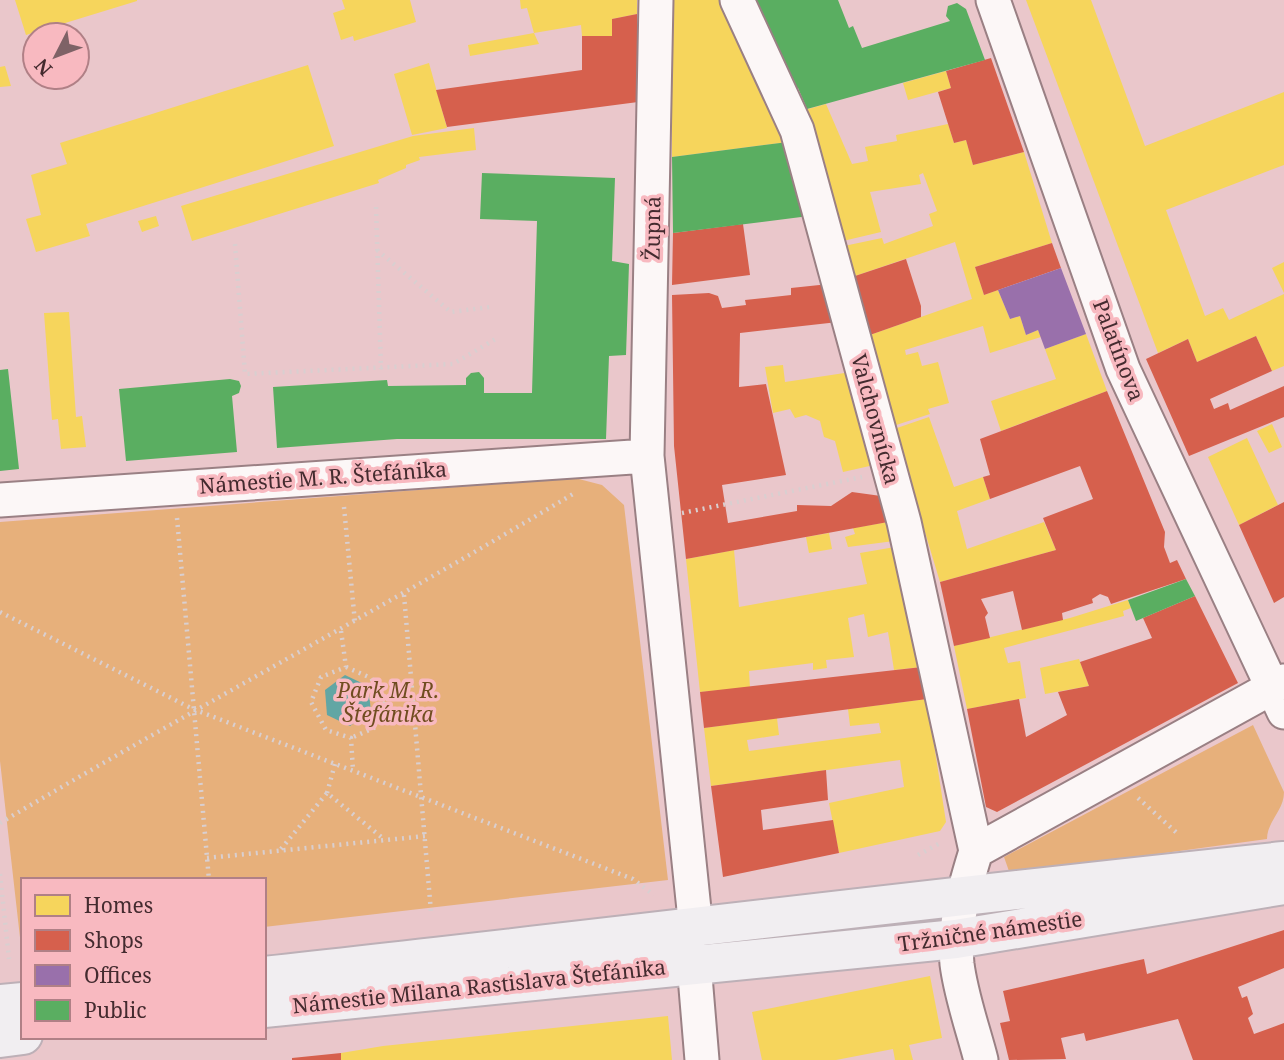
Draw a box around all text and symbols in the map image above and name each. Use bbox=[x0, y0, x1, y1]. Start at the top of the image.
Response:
north arrow bbox=[21, 21, 91, 91]
text: N bbox=[29, 53, 58, 82]
street label: Župná bbox=[637, 196, 667, 260]
street label: Palatínova bbox=[1087, 295, 1151, 405]
street label: Valchovnícka bbox=[845, 351, 907, 487]
street label: Námestie M. R. Štefánika bbox=[198, 454, 448, 500]
park label: Park M. R. Štefánika bbox=[336, 676, 439, 728]
legend bbox=[21, 878, 266, 1039]
text: Homes bbox=[84, 891, 153, 919]
street label: Tržničné námestie bbox=[896, 904, 1084, 958]
text: Shops bbox=[84, 926, 143, 954]
street label: Námestie Milana Rastislava Štefánika bbox=[291, 952, 667, 1020]
text: Offices bbox=[84, 961, 152, 989]
text: Public bbox=[84, 996, 146, 1024]

